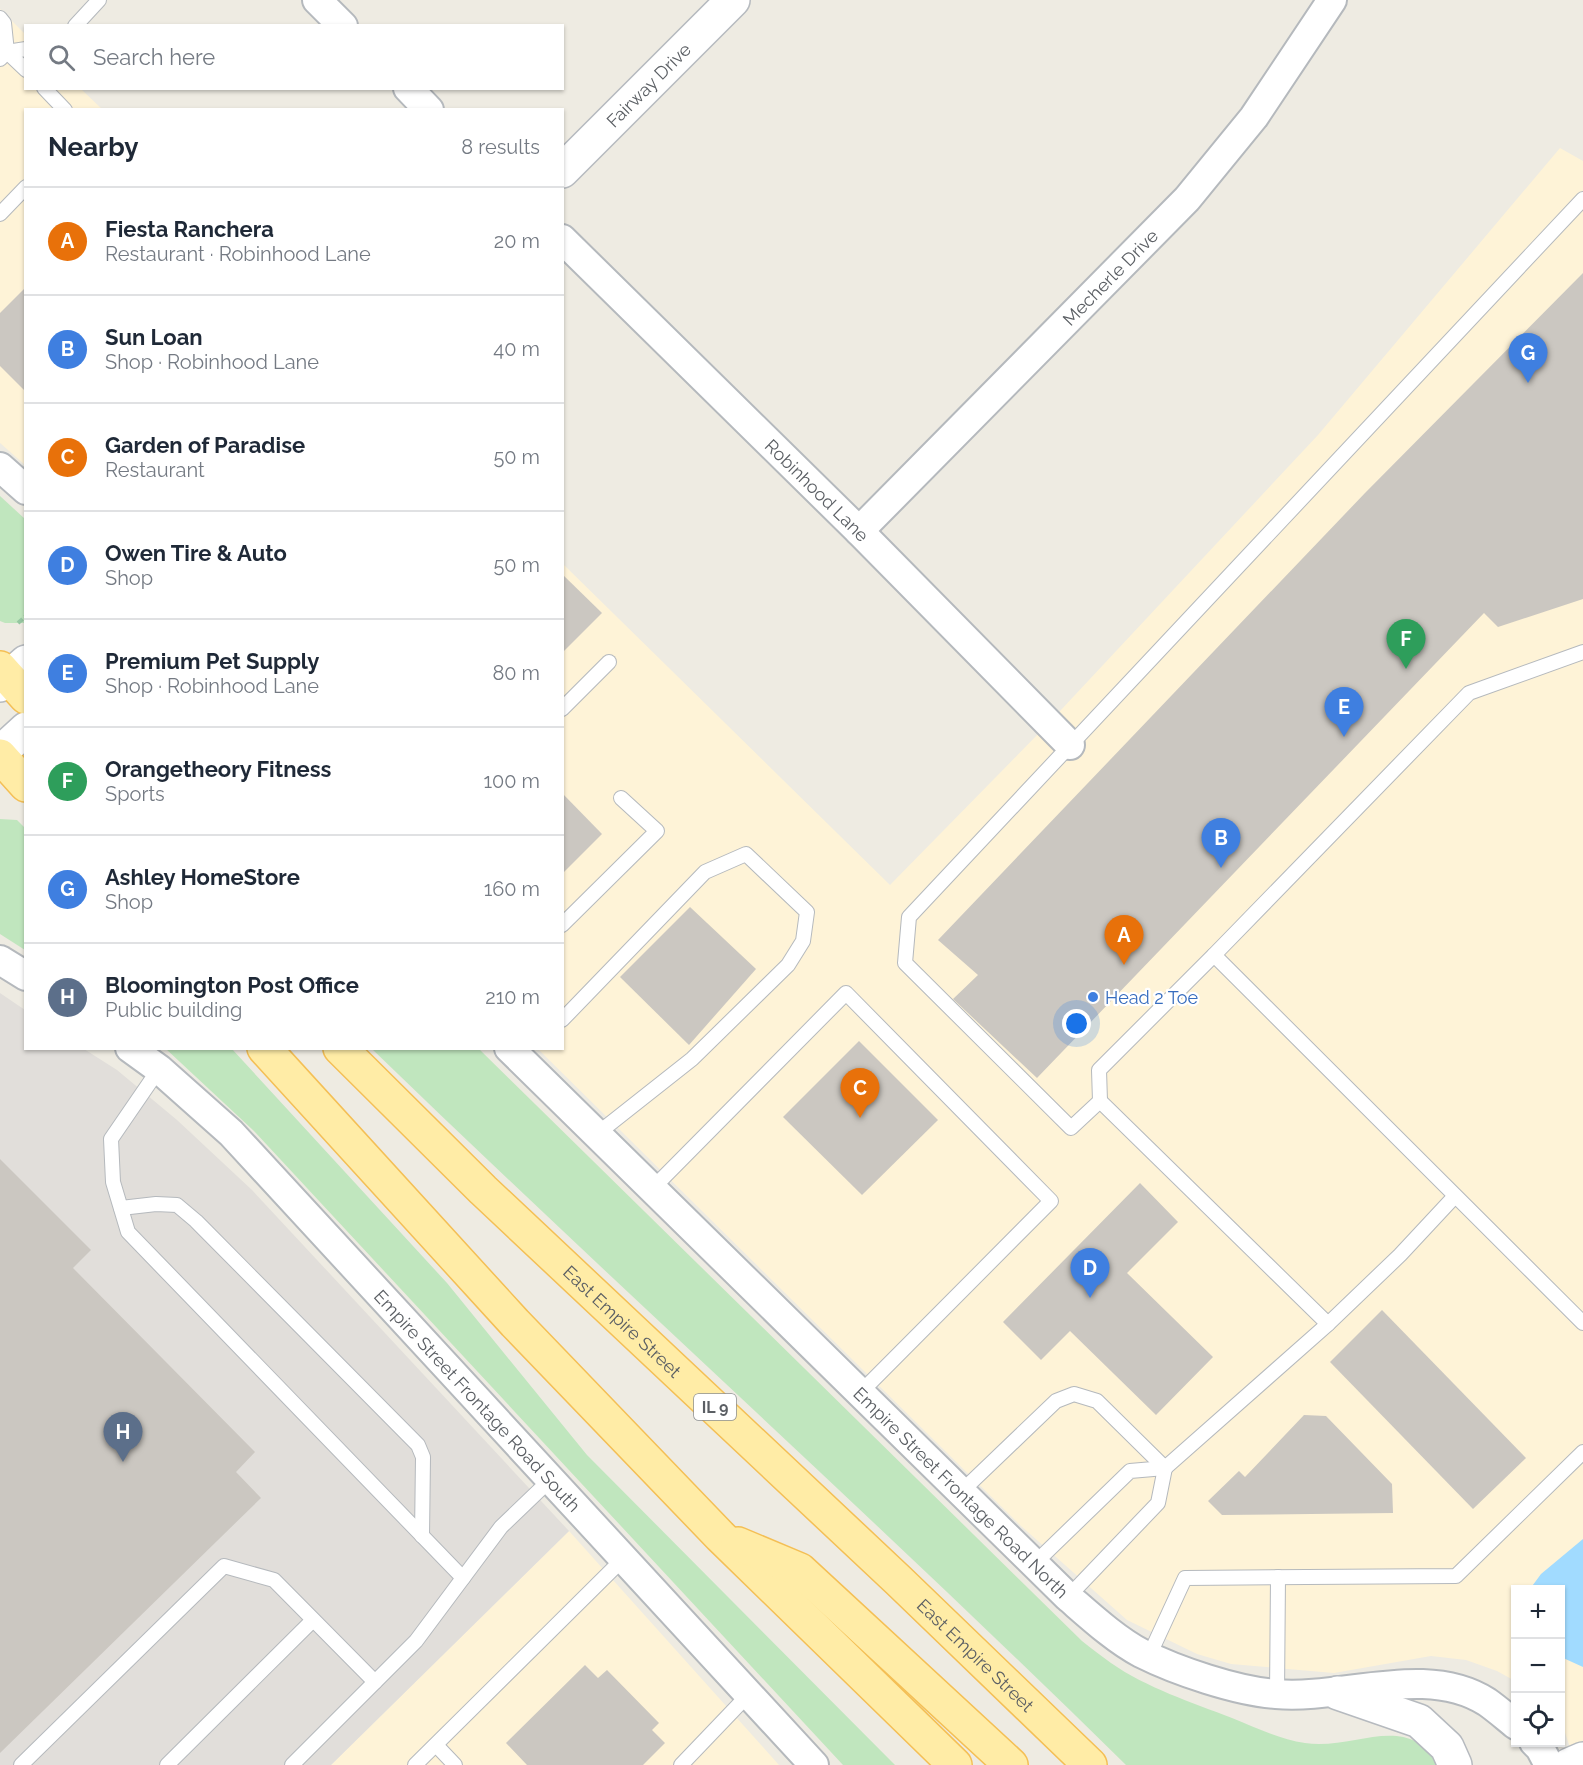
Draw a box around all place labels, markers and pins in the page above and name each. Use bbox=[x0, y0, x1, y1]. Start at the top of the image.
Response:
pin: G bbox=[1508, 334, 1547, 383]
pin: F bbox=[1386, 620, 1426, 669]
pin: E bbox=[1324, 688, 1364, 737]
pin: B bbox=[1202, 818, 1240, 868]
pin: A bbox=[1104, 916, 1144, 965]
place label: Head 2 Toe bbox=[1105, 987, 1198, 1008]
marker: Head 2 Toe bbox=[1086, 990, 1100, 1004]
pin: C bbox=[840, 1068, 880, 1118]
pin: D bbox=[1070, 1248, 1110, 1298]
pin: H bbox=[104, 1412, 142, 1462]

